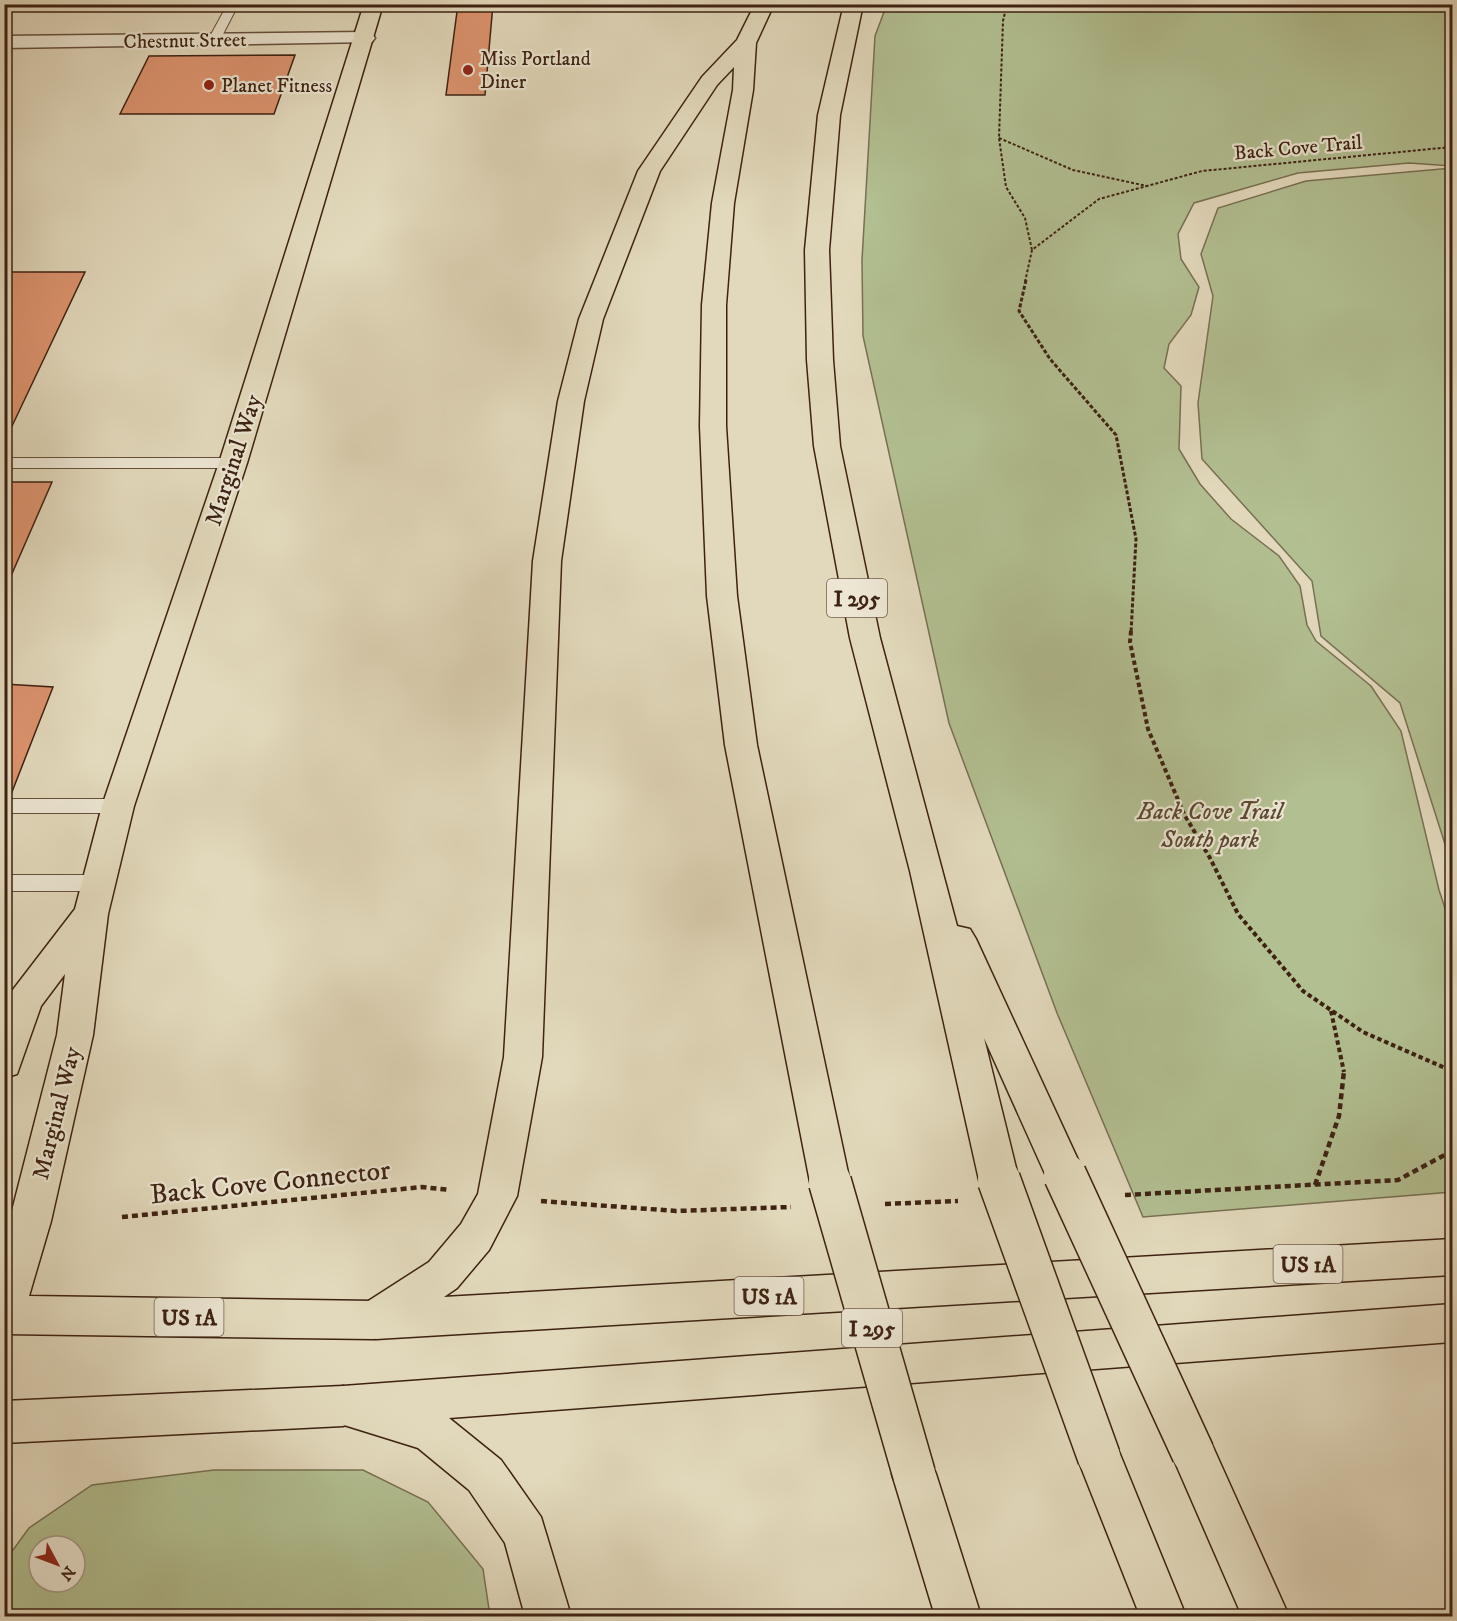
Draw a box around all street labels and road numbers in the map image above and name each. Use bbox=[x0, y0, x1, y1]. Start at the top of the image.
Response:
street label: Chestnut Street bbox=[123, 28, 247, 55]
street label: Back Cove Trail bbox=[1233, 130, 1363, 167]
street label: Marginal Way bbox=[199, 390, 269, 530]
road number: I 295 bbox=[827, 579, 887, 617]
street label: Marginal Way bbox=[26, 1043, 88, 1183]
street label: Back Cove Connector bbox=[148, 1152, 393, 1213]
road number: US 1A bbox=[1274, 1245, 1342, 1283]
road number: US 1A bbox=[734, 1277, 804, 1315]
road number: US 1A bbox=[154, 1298, 224, 1336]
road number: I 295 bbox=[842, 1309, 902, 1347]

